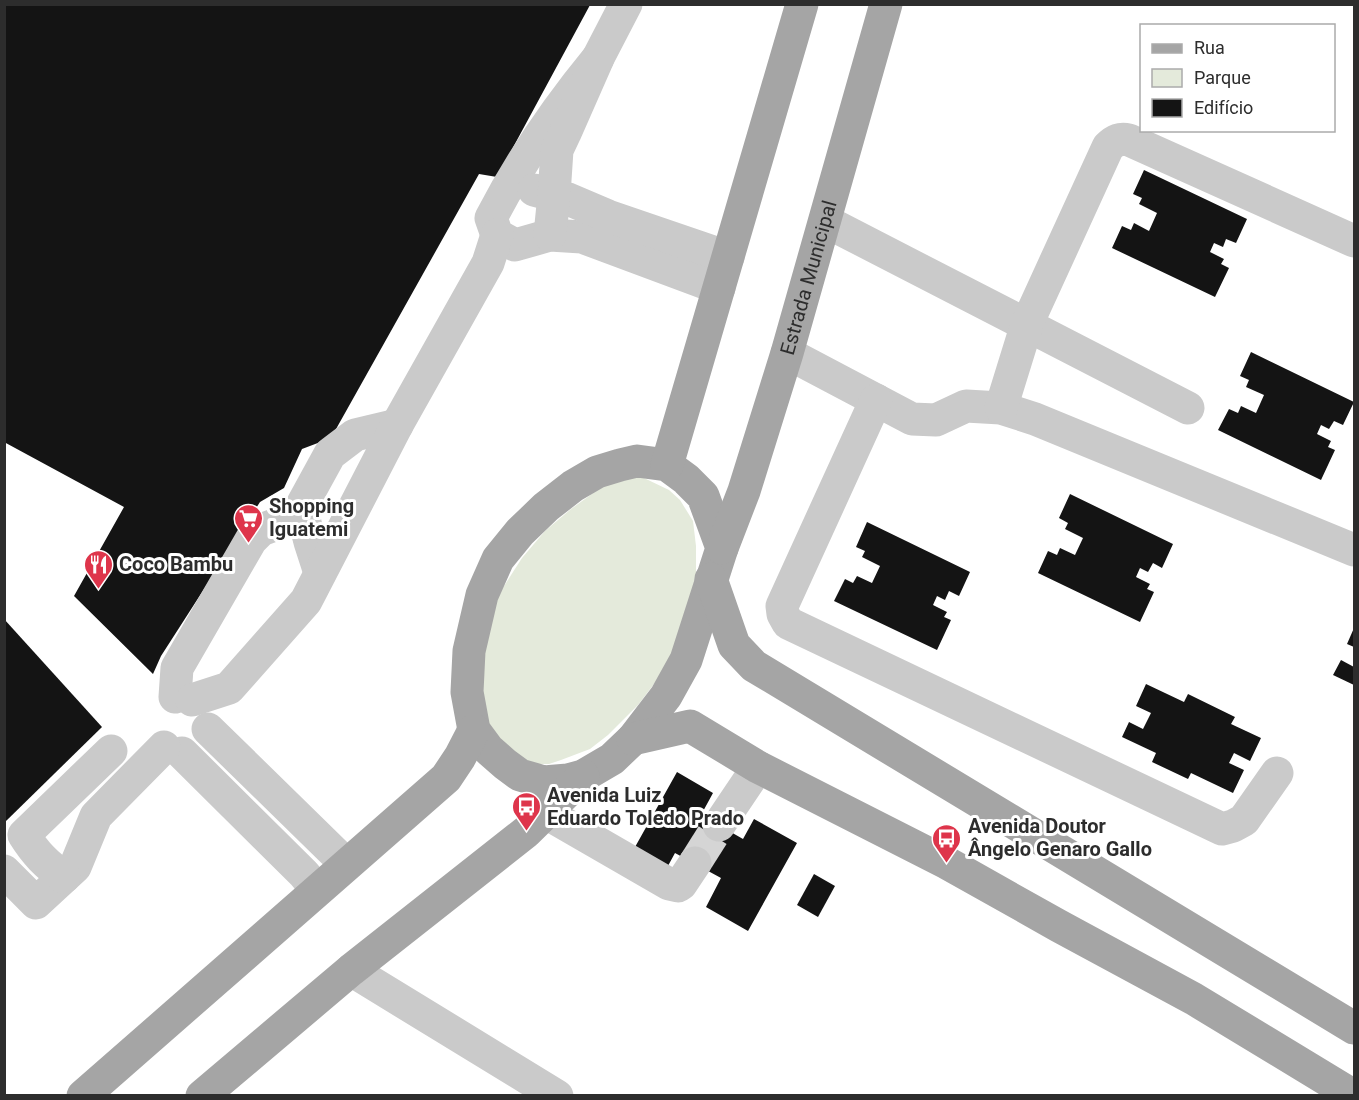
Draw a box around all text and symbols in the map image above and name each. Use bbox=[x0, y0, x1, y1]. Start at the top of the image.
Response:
legend bbox=[1140, 24, 1335, 132]
text: Rua bbox=[1194, 37, 1225, 58]
text: Parque bbox=[1194, 67, 1251, 88]
text: Edifício bbox=[1194, 97, 1253, 118]
street label: Estrada Municipal bbox=[775, 198, 842, 358]
place label: Shopping Iguatemi bbox=[269, 494, 354, 541]
supermarket icon: Shopping Iguatemi bbox=[232, 502, 264, 544]
restaurant icon: Coco Bambu bbox=[82, 548, 114, 590]
place label: Coco Bambu bbox=[119, 552, 233, 576]
place label: Avenida Luiz Eduardo Toledo Prado bbox=[547, 783, 744, 830]
bus stop icon: Avenida Luiz Eduardo Toledo Prado bbox=[510, 790, 542, 832]
place label: Avenida Doutor Ângelo Genaro Gallo bbox=[968, 814, 1152, 861]
bus stop icon: Avenida Doutor Ângelo Genaro Gallo bbox=[931, 822, 963, 864]

